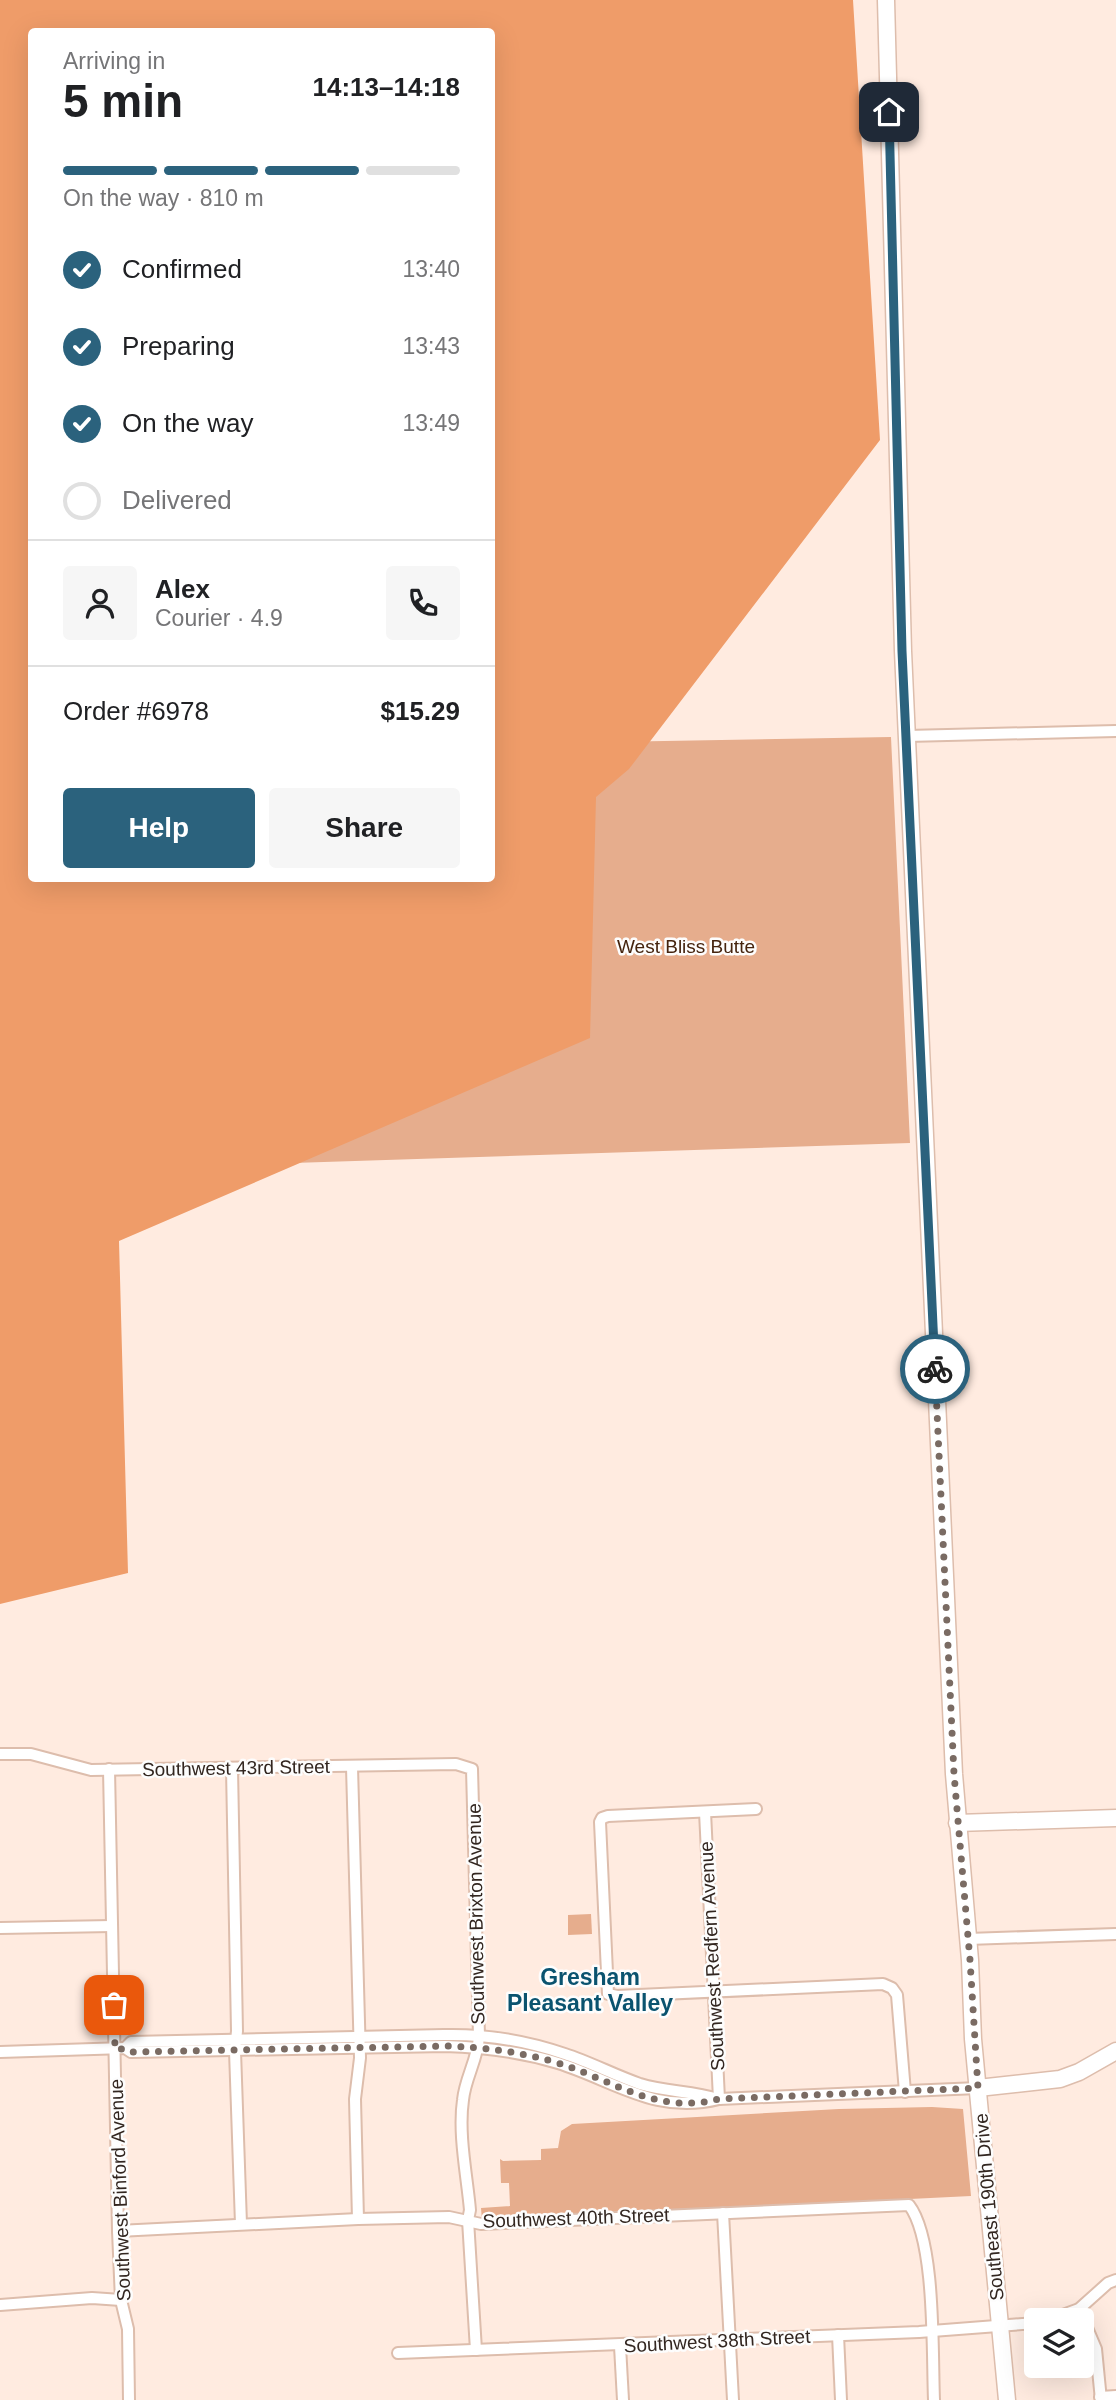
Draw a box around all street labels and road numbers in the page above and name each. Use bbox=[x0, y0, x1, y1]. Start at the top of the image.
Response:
street label: Southwest 43rd Street bbox=[142, 1756, 331, 1780]
street label: Southwest Brixton Avenue bbox=[464, 1803, 488, 2025]
street label: Southwest Redfern Avenue bbox=[695, 1841, 729, 2071]
street label: Southwest Binford Avenue bbox=[106, 2078, 134, 2302]
street label: Southeast 190th Drive bbox=[970, 2112, 1008, 2302]
street label: Southwest 40th Street bbox=[482, 2204, 671, 2232]
street label: Southwest 38th Street bbox=[623, 2326, 812, 2356]

